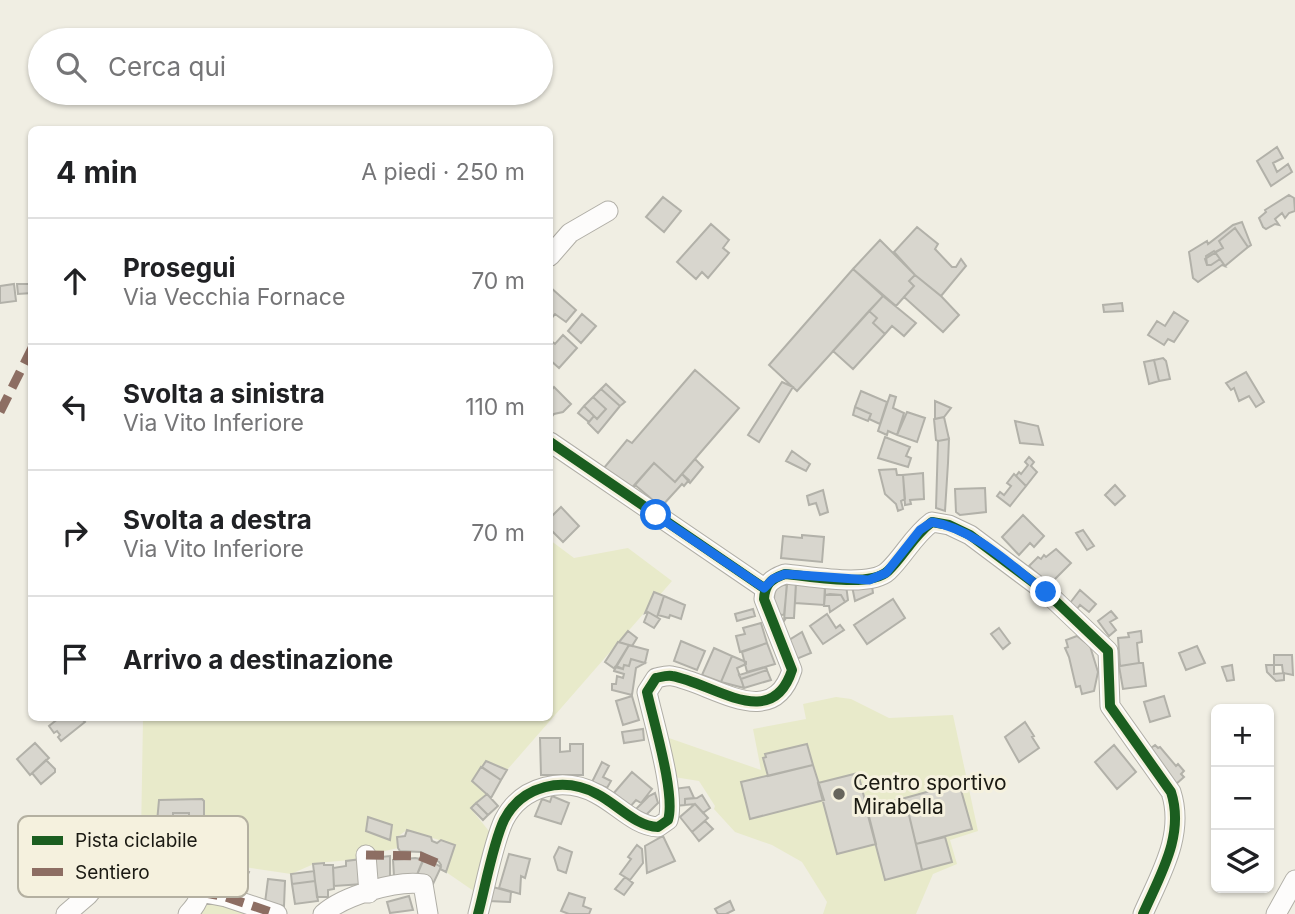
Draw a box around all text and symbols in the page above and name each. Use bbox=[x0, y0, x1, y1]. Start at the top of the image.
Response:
search box bbox=[28, 28, 553, 105]
icon: search bbox=[52, 48, 90, 86]
text: Cerca qui bbox=[108, 51, 226, 82]
text: 4 min bbox=[56, 154, 138, 190]
text: A piedi · 250 m bbox=[361, 158, 525, 186]
text: Prosegui bbox=[123, 252, 235, 283]
icon: ahead bbox=[56, 262, 94, 300]
text: 70 m bbox=[471, 267, 525, 295]
text: Via Vecchia Fornace bbox=[123, 283, 345, 311]
text: Svolta a sinistra bbox=[123, 378, 325, 409]
icon: left bbox=[56, 388, 94, 426]
text: 110 m bbox=[465, 393, 525, 421]
text: Via Vito Inferiore bbox=[123, 409, 304, 437]
route start bbox=[640, 499, 671, 530]
text: Svolta a destra bbox=[123, 504, 312, 535]
icon: right bbox=[56, 514, 94, 552]
text: 70 m bbox=[471, 519, 525, 547]
text: Via Vito Inferiore bbox=[123, 535, 304, 563]
route end bbox=[1030, 576, 1061, 607]
icon: arrive bbox=[56, 640, 94, 678]
text: Arrivo a destinazione bbox=[123, 644, 393, 675]
map controls bbox=[1211, 704, 1274, 893]
button: + bbox=[1211, 704, 1274, 767]
button: − bbox=[1211, 767, 1274, 830]
place label: Centro sportivo Mirabella bbox=[853, 770, 1007, 819]
marker: Centro sportivo Mirabella bbox=[831, 786, 847, 802]
legend bbox=[18, 816, 248, 897]
text: Pista ciclabile bbox=[75, 829, 198, 852]
button: layers bbox=[1211, 830, 1274, 893]
text: Sentiero bbox=[75, 861, 150, 884]

